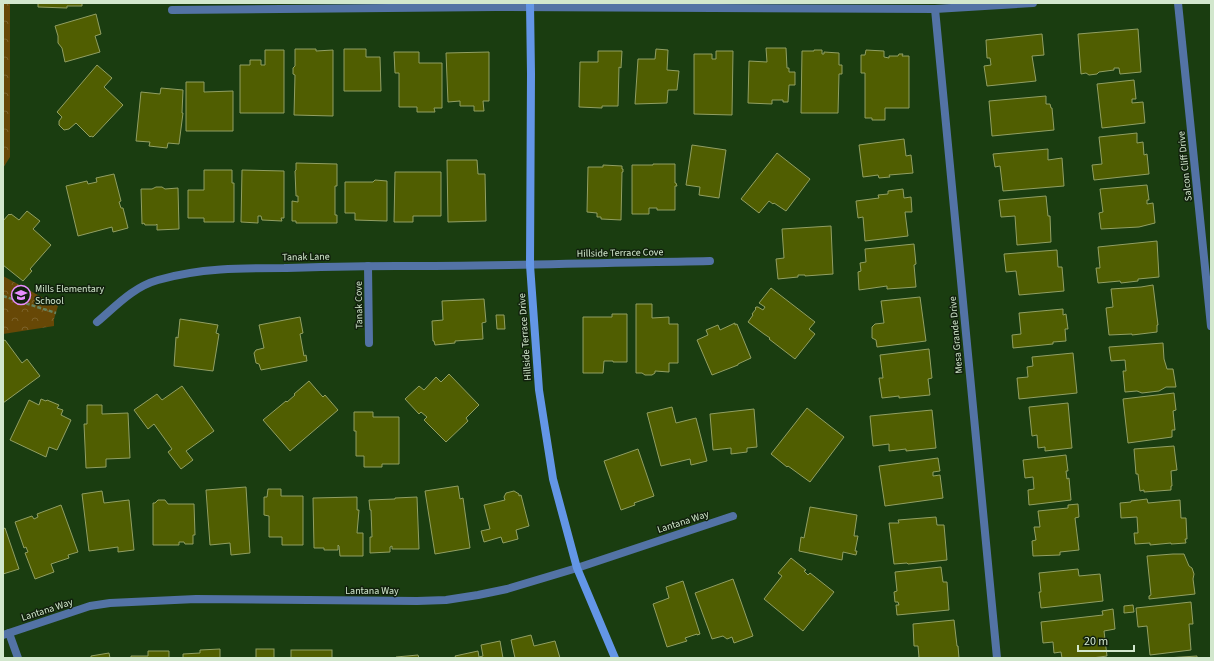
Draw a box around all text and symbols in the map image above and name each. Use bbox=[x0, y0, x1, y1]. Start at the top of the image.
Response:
street label: Salcon Cliff Drive bbox=[1174, 130, 1196, 202]
street label: Hillside Terrace Cove bbox=[577, 245, 663, 261]
street label: Tanak Lane bbox=[282, 250, 330, 264]
street label: Tanak Cove bbox=[352, 281, 366, 329]
place label: Mills Elementary School bbox=[35, 282, 104, 308]
school or university icon: Mills Elementary School bbox=[10, 284, 32, 306]
street label: Hillside Terrace Drive bbox=[515, 293, 535, 381]
street label: Mesa Grande Drive bbox=[946, 296, 966, 374]
street label: Lantana Way bbox=[655, 507, 711, 537]
street label: Lantana Way bbox=[345, 584, 399, 598]
street label: Lantana Way bbox=[19, 595, 75, 625]
scale bar bbox=[1078, 627, 1134, 653]
text: 20 m bbox=[1084, 633, 1108, 650]

